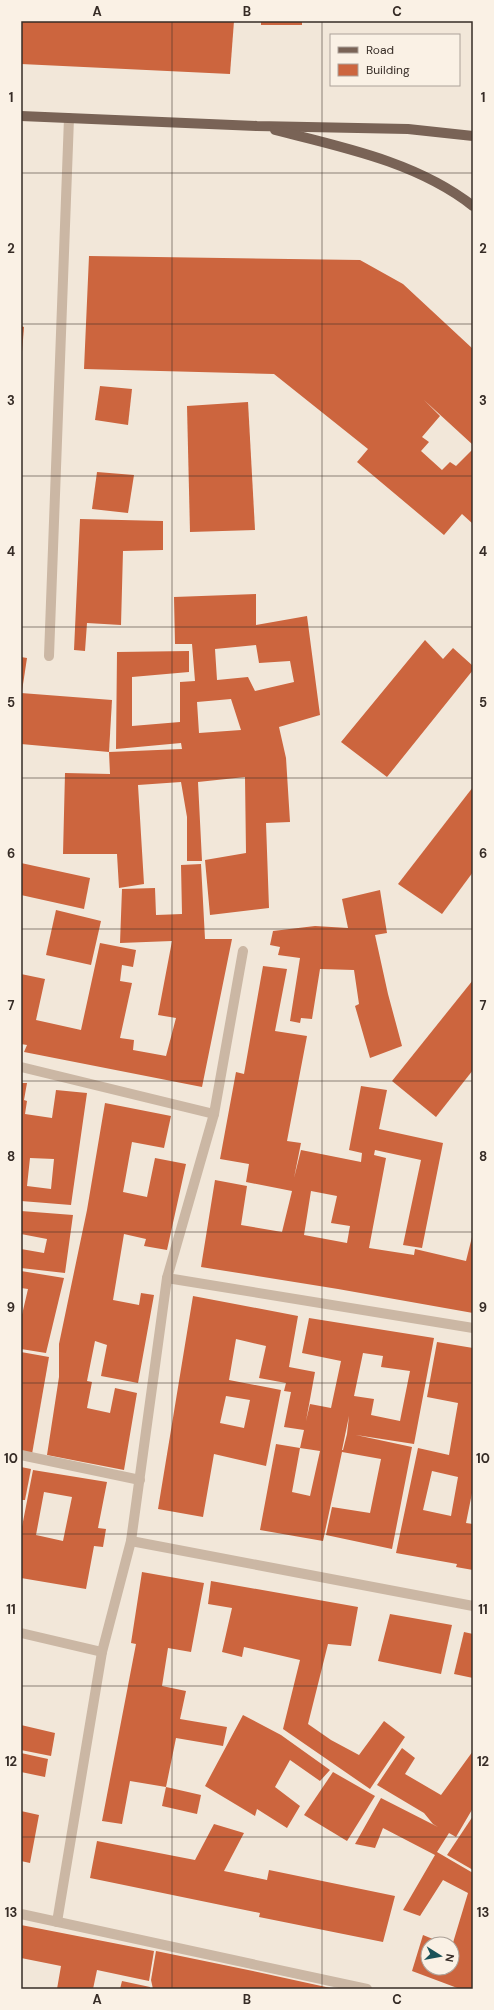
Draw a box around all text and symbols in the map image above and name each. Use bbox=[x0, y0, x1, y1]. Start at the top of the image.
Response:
text: A bbox=[92, 3, 102, 20]
text: B bbox=[243, 3, 251, 20]
text: C bbox=[392, 3, 402, 20]
legend bbox=[330, 34, 460, 86]
text: Road bbox=[366, 42, 394, 58]
text: Building bbox=[366, 62, 410, 78]
text: 1 bbox=[9, 89, 13, 106]
text: 1 bbox=[481, 89, 485, 106]
text: 2 bbox=[7, 240, 15, 257]
text: 2 bbox=[479, 240, 487, 257]
text: 3 bbox=[7, 392, 15, 409]
text: 3 bbox=[479, 392, 487, 409]
text: 4 bbox=[7, 543, 15, 560]
text: 4 bbox=[479, 543, 487, 560]
text: 5 bbox=[7, 694, 15, 711]
text: 5 bbox=[479, 694, 487, 711]
text: 6 bbox=[7, 845, 15, 862]
text: 6 bbox=[479, 845, 487, 862]
text: 7 bbox=[8, 997, 15, 1014]
text: 7 bbox=[480, 997, 487, 1014]
text: 8 bbox=[7, 1148, 15, 1165]
text: 8 bbox=[479, 1148, 487, 1165]
text: 9 bbox=[7, 1299, 15, 1316]
text: 9 bbox=[479, 1299, 487, 1316]
text: 10 bbox=[4, 1450, 18, 1467]
text: 10 bbox=[476, 1450, 490, 1467]
text: 11 bbox=[6, 1601, 16, 1618]
text: 11 bbox=[478, 1601, 488, 1618]
text: 12 bbox=[5, 1753, 17, 1770]
text: 12 bbox=[477, 1753, 489, 1770]
text: 13 bbox=[5, 1904, 17, 1921]
text: 13 bbox=[477, 1904, 489, 1921]
north arrow bbox=[420, 1936, 460, 1976]
text: N bbox=[442, 1953, 457, 1963]
text: A bbox=[92, 1991, 102, 2008]
text: B bbox=[243, 1991, 251, 2008]
text: C bbox=[392, 1991, 402, 2008]

